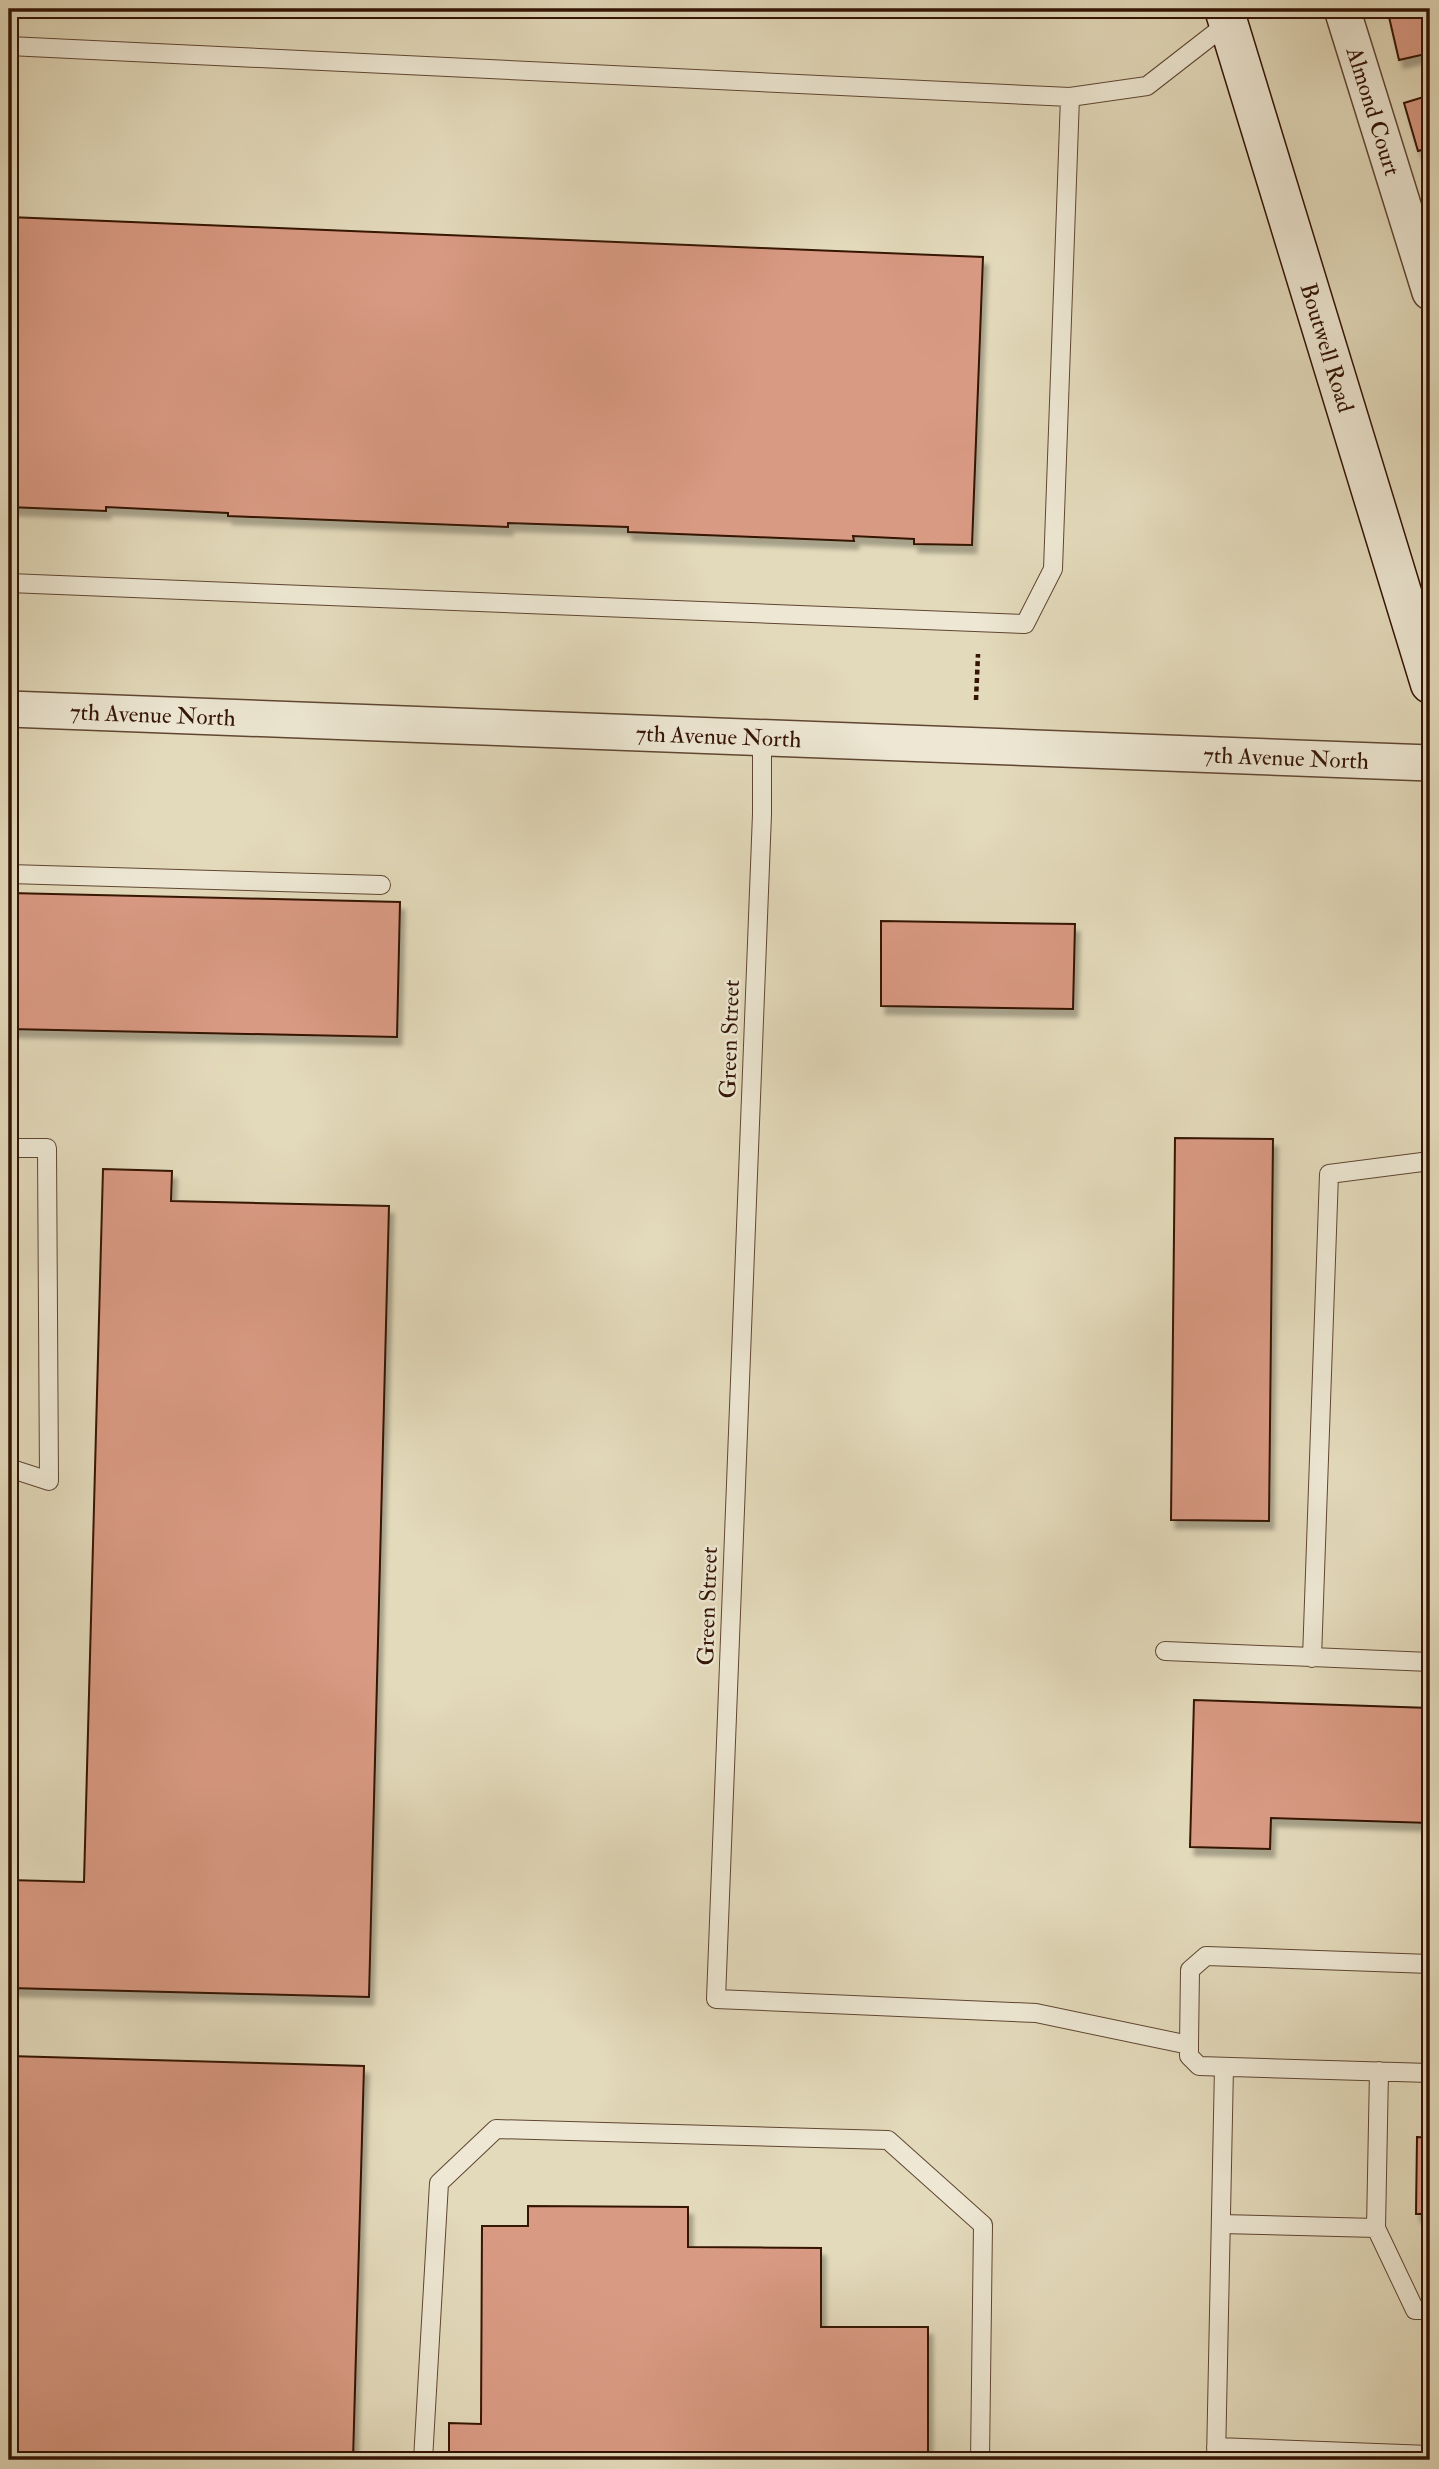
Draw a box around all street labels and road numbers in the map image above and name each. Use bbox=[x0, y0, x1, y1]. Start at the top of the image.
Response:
street label: Almond Court bbox=[1339, 42, 1407, 179]
street label: Boutwell Road bbox=[1293, 279, 1360, 416]
street label: 7th Avenue North bbox=[70, 697, 236, 733]
street label: 7th Avenue North bbox=[635, 719, 802, 754]
street label: 7th Avenue North bbox=[1203, 740, 1369, 776]
street label: Green Street bbox=[713, 979, 746, 1099]
street label: Green Street bbox=[691, 1546, 724, 1666]

